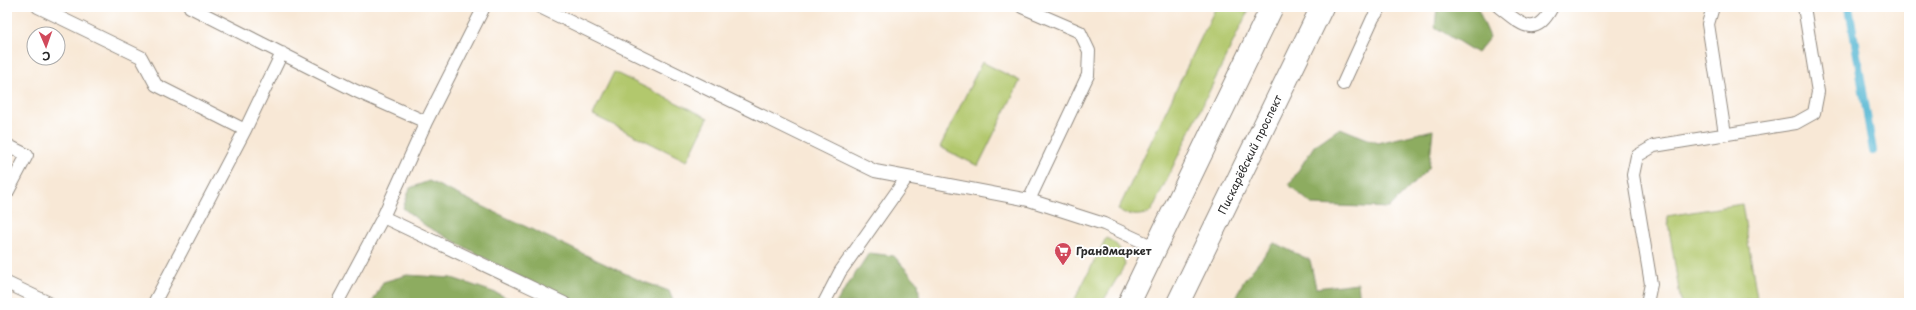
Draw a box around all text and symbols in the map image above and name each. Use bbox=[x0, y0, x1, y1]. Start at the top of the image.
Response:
north arrow bbox=[26, 26, 66, 66]
text: С bbox=[42, 48, 51, 65]
street label: Пискарёвский проспект bbox=[1213, 91, 1286, 217]
supermarket icon: Грандмаркет bbox=[1053, 241, 1073, 266]
place label: Грандмаркет bbox=[1076, 242, 1152, 259]

